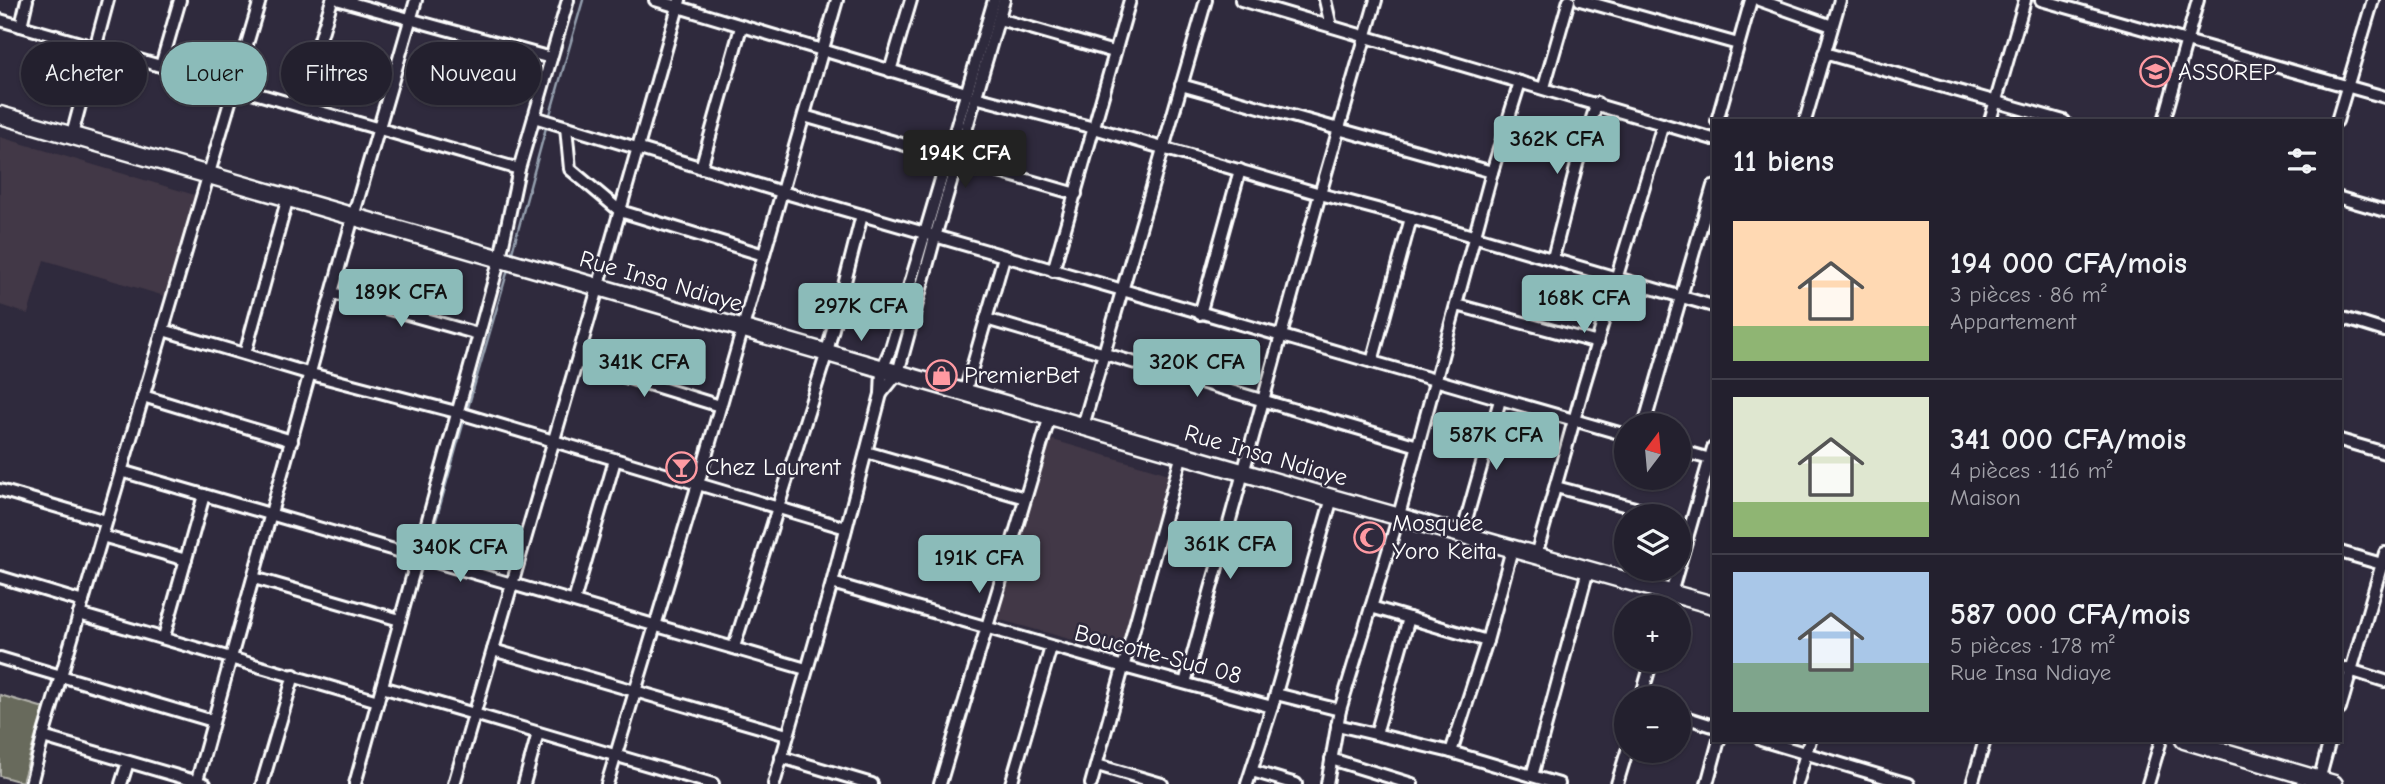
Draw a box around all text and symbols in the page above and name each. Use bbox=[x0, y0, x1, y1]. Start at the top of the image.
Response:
chip: Acheter bbox=[21, 42, 147, 105]
chip: Louer bbox=[161, 42, 267, 105]
chip: Filtres bbox=[281, 42, 392, 105]
chip: Nouveau bbox=[406, 42, 541, 105]
school or university icon: ASSOREP bbox=[2138, 55, 2172, 89]
place label: ASSOREP bbox=[2178, 58, 2276, 86]
pin: 362K CFA bbox=[1485, 116, 1629, 176]
text: 362K CFA bbox=[1510, 125, 1604, 152]
pin: 194K CFA bbox=[893, 130, 1037, 190]
text: 194K CFA bbox=[919, 139, 1011, 166]
icon: filters bbox=[2283, 142, 2321, 180]
text: 11 biens bbox=[1733, 144, 1834, 179]
street label: Rue Insa Ndiaye bbox=[576, 244, 746, 318]
text: 194 000 CFA/mois bbox=[1950, 246, 2187, 281]
icon: home bbox=[1789, 249, 1873, 333]
pin: 189K CFA bbox=[329, 270, 473, 329]
pin: 168K CFA bbox=[1512, 276, 1656, 335]
text: 189K CFA bbox=[355, 278, 447, 305]
text: 3 pièces · 86 m² bbox=[1950, 281, 2107, 308]
pin: 297K CFA bbox=[789, 284, 933, 343]
text: 168K CFA bbox=[1538, 284, 1630, 311]
text: 297K CFA bbox=[814, 292, 908, 319]
text: Appartement bbox=[1950, 308, 2076, 335]
pin: 341K CFA bbox=[572, 340, 716, 399]
pin: 320K CFA bbox=[1125, 340, 1269, 399]
text: 341K CFA bbox=[599, 348, 689, 375]
text: 320K CFA bbox=[1149, 348, 1245, 375]
shop icon: PremierBet bbox=[924, 358, 958, 392]
place label: PremierBet bbox=[964, 361, 1080, 389]
pin: 587K CFA bbox=[1424, 412, 1568, 472]
north arrow bbox=[1614, 413, 1690, 490]
map controls bbox=[1614, 413, 1691, 763]
street label: Rue Insa Ndiaye bbox=[1181, 418, 1351, 492]
text: 587K CFA bbox=[1449, 421, 1543, 448]
text: 341 000 CFA/mois bbox=[1950, 422, 2186, 457]
icon: home bbox=[1789, 425, 1873, 509]
bar icon: Chez Laurent bbox=[665, 450, 699, 484]
place label: Chez Laurent bbox=[705, 453, 842, 481]
text: 4 pièces · 116 m² bbox=[1950, 457, 2112, 484]
text: Maison bbox=[1950, 484, 2021, 511]
button: layers bbox=[1614, 504, 1691, 581]
place label: Mosquée Yoro Keita bbox=[1392, 509, 1497, 565]
mosque icon: Mosquée Yoro Keita bbox=[1352, 520, 1386, 554]
pin: 361K CFA bbox=[1158, 522, 1302, 581]
pin: 340K CFA bbox=[388, 524, 532, 584]
text: 361K CFA bbox=[1184, 530, 1276, 557]
text: 340K CFA bbox=[413, 533, 507, 560]
pin: 191K CFA bbox=[907, 536, 1051, 595]
text: 191K CFA bbox=[934, 544, 1024, 571]
button: + bbox=[1614, 595, 1691, 672]
text: 587 000 CFA/mois bbox=[1950, 597, 2190, 632]
icon: home bbox=[1789, 600, 1873, 684]
street label: Boucotte-Sud 08 bbox=[1071, 618, 1245, 690]
text: 5 pièces · 178 m² bbox=[1950, 632, 2115, 659]
text: Rue Insa Ndiaye bbox=[1950, 659, 2111, 686]
button: − bbox=[1614, 686, 1691, 763]

